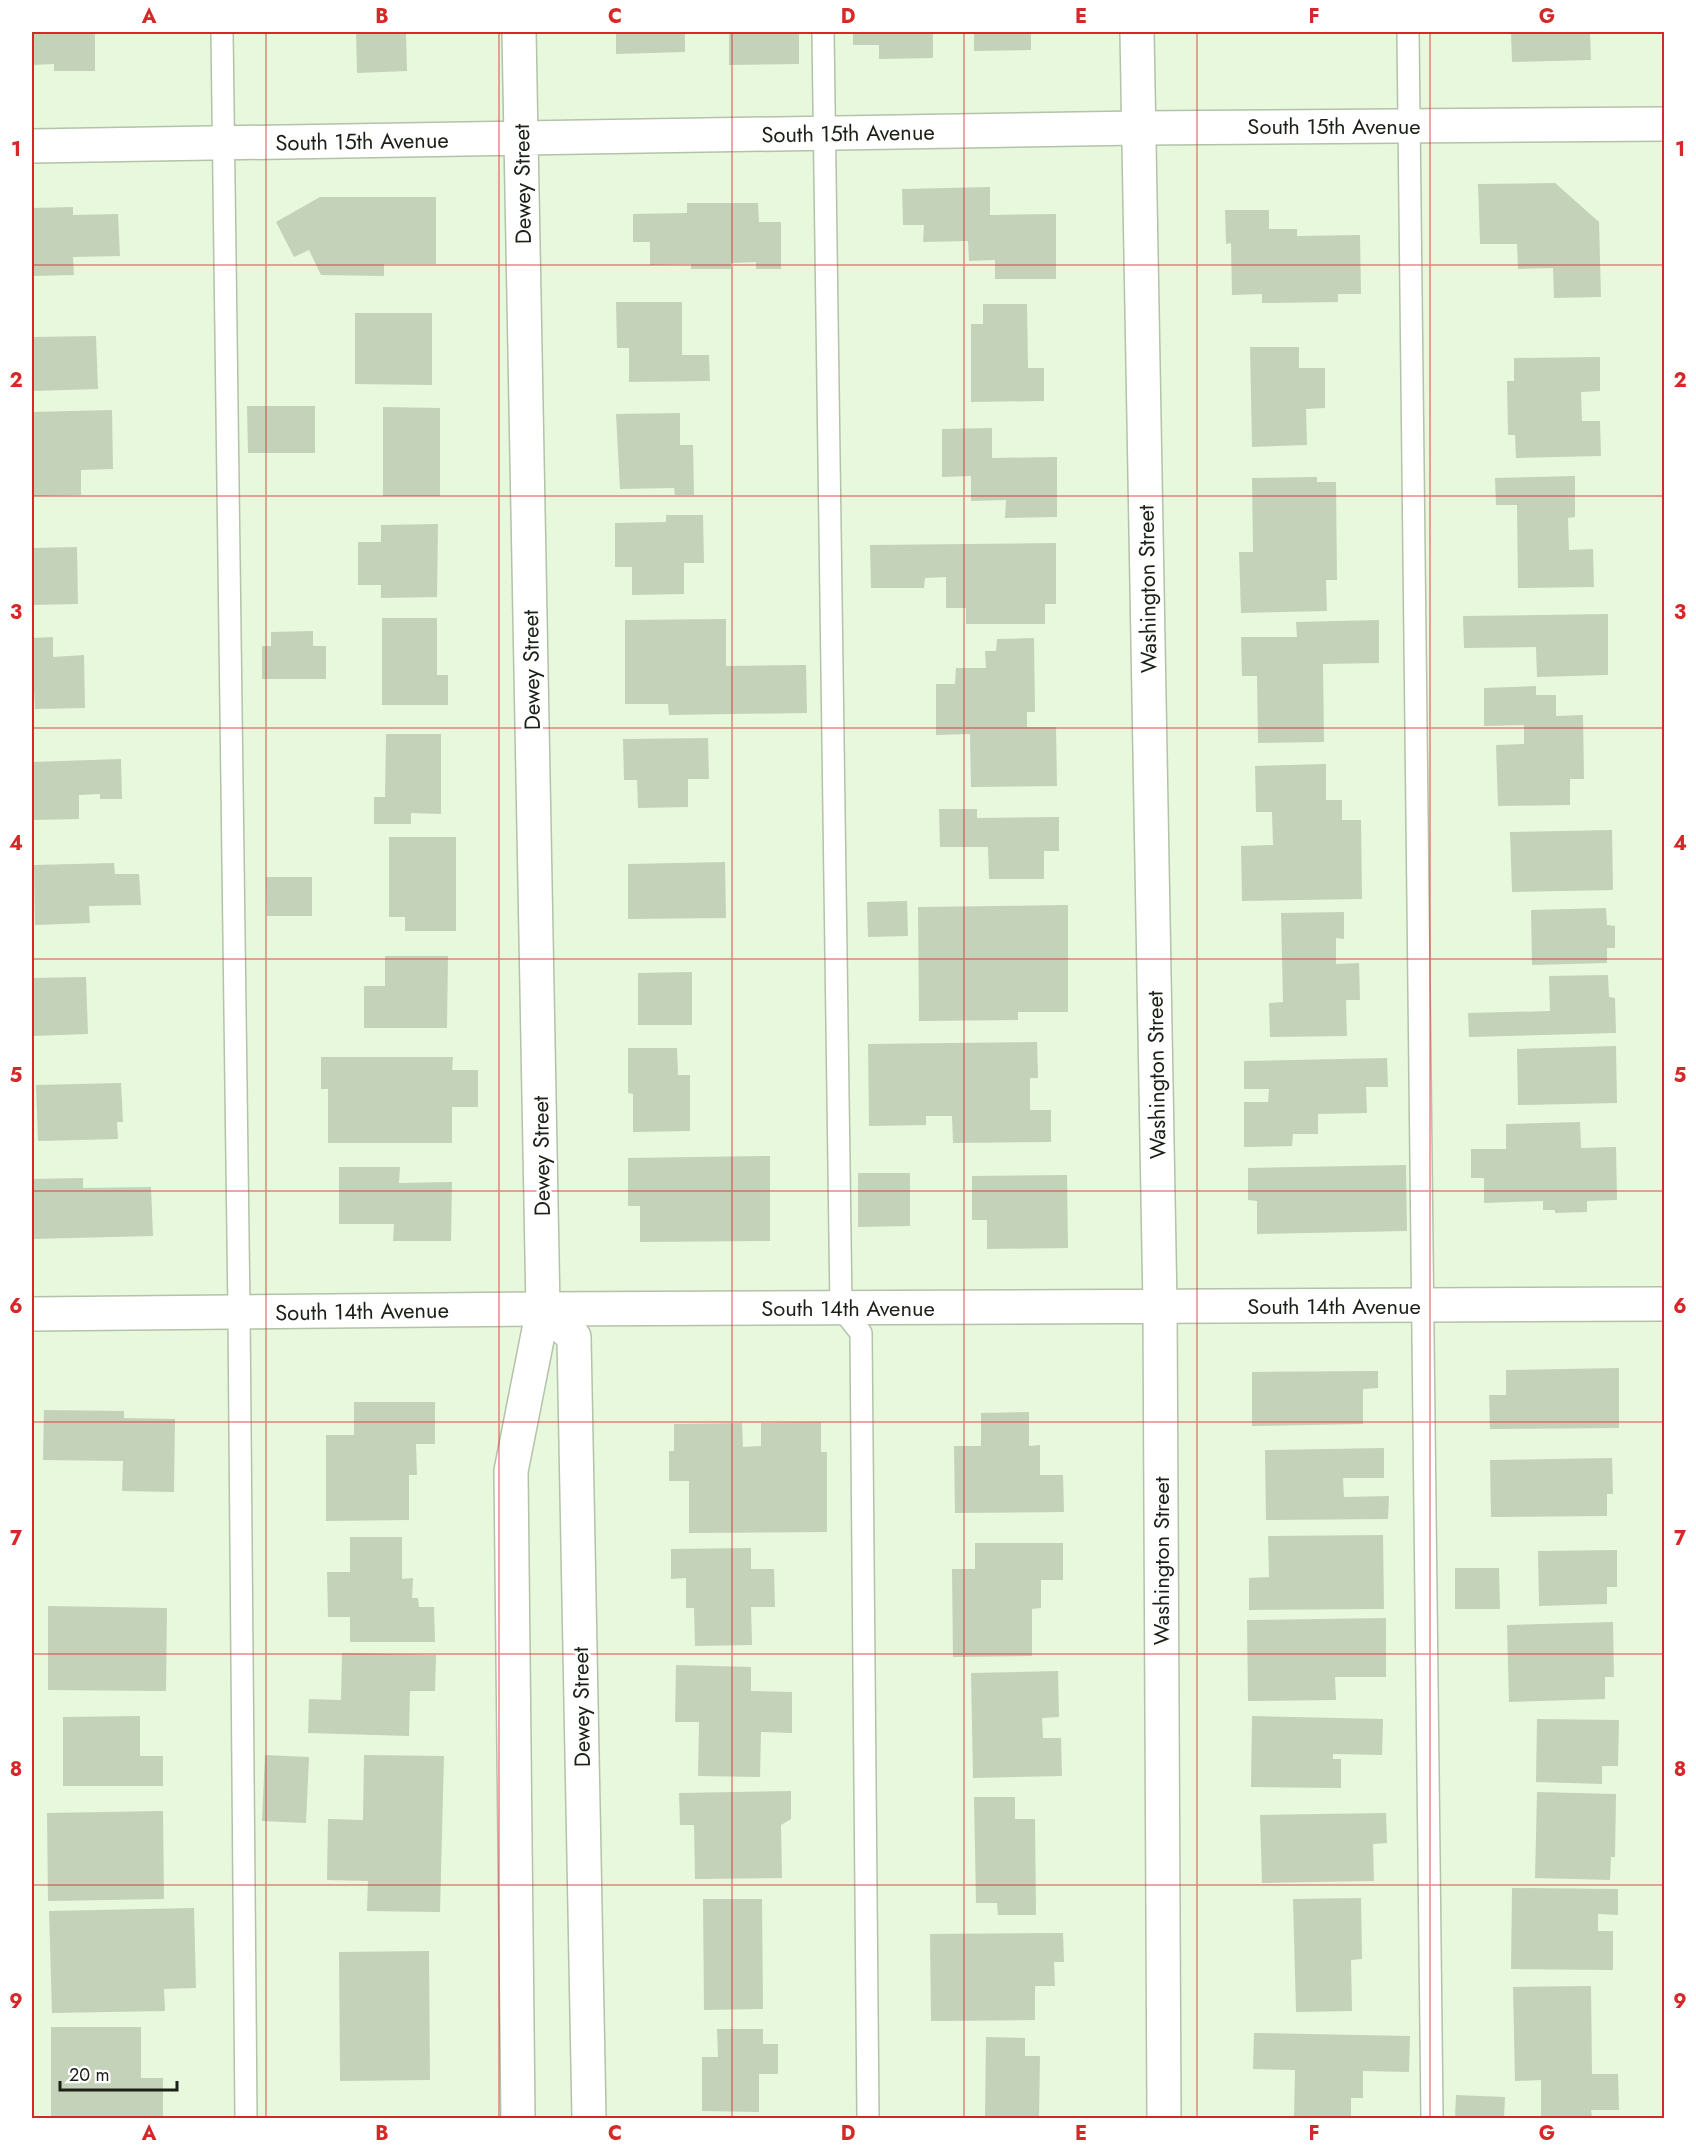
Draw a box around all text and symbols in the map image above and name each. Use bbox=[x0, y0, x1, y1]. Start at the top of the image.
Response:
text: A bbox=[141, 2, 157, 31]
text: B bbox=[375, 2, 389, 31]
text: C bbox=[608, 2, 622, 31]
text: D bbox=[841, 2, 855, 31]
text: E bbox=[1075, 2, 1087, 31]
text: F bbox=[1308, 2, 1320, 31]
text: G bbox=[1539, 2, 1555, 31]
street label: South 15th Avenue bbox=[1247, 110, 1421, 142]
street label: South 15th Avenue bbox=[761, 115, 935, 151]
street label: South 15th Avenue bbox=[275, 123, 449, 159]
street label: Dewey Street bbox=[505, 123, 539, 244]
text: 1 bbox=[11, 135, 21, 164]
text: 1 bbox=[1675, 135, 1685, 164]
text: 2 bbox=[9, 366, 23, 395]
text: 2 bbox=[1673, 366, 1687, 395]
street label: Washington Street bbox=[1130, 504, 1164, 673]
text: 3 bbox=[10, 598, 22, 627]
text: 3 bbox=[1674, 598, 1686, 627]
street label: Dewey Street bbox=[514, 609, 548, 730]
text: 4 bbox=[9, 829, 23, 858]
text: 4 bbox=[1673, 829, 1687, 858]
street label: Washington Street bbox=[1139, 990, 1173, 1159]
text: 5 bbox=[10, 1061, 23, 1090]
text: 5 bbox=[1674, 1061, 1687, 1090]
street label: Dewey Street bbox=[524, 1095, 558, 1216]
street label: South 14th Avenue bbox=[1247, 1290, 1421, 1322]
text: 6 bbox=[9, 1292, 23, 1321]
street label: South 14th Avenue bbox=[761, 1292, 935, 1324]
text: 6 bbox=[1673, 1292, 1687, 1321]
street label: South 14th Avenue bbox=[275, 1293, 449, 1329]
street label: Washington Street bbox=[1145, 1476, 1177, 1645]
text: 7 bbox=[10, 1524, 23, 1553]
text: 7 bbox=[1674, 1524, 1687, 1553]
street label: Dewey Street bbox=[564, 1646, 598, 1767]
text: 8 bbox=[10, 1755, 22, 1784]
text: 8 bbox=[1674, 1755, 1686, 1784]
text: 9 bbox=[9, 1987, 23, 2016]
text: 9 bbox=[1673, 1987, 1687, 2016]
scale bar bbox=[60, 2054, 177, 2092]
text: 20 m bbox=[69, 2062, 109, 2088]
text: A bbox=[141, 2119, 157, 2148]
text: B bbox=[375, 2119, 389, 2148]
text: C bbox=[608, 2119, 622, 2148]
text: D bbox=[841, 2119, 855, 2148]
text: E bbox=[1075, 2119, 1087, 2148]
text: F bbox=[1308, 2119, 1320, 2148]
text: G bbox=[1539, 2119, 1555, 2148]

